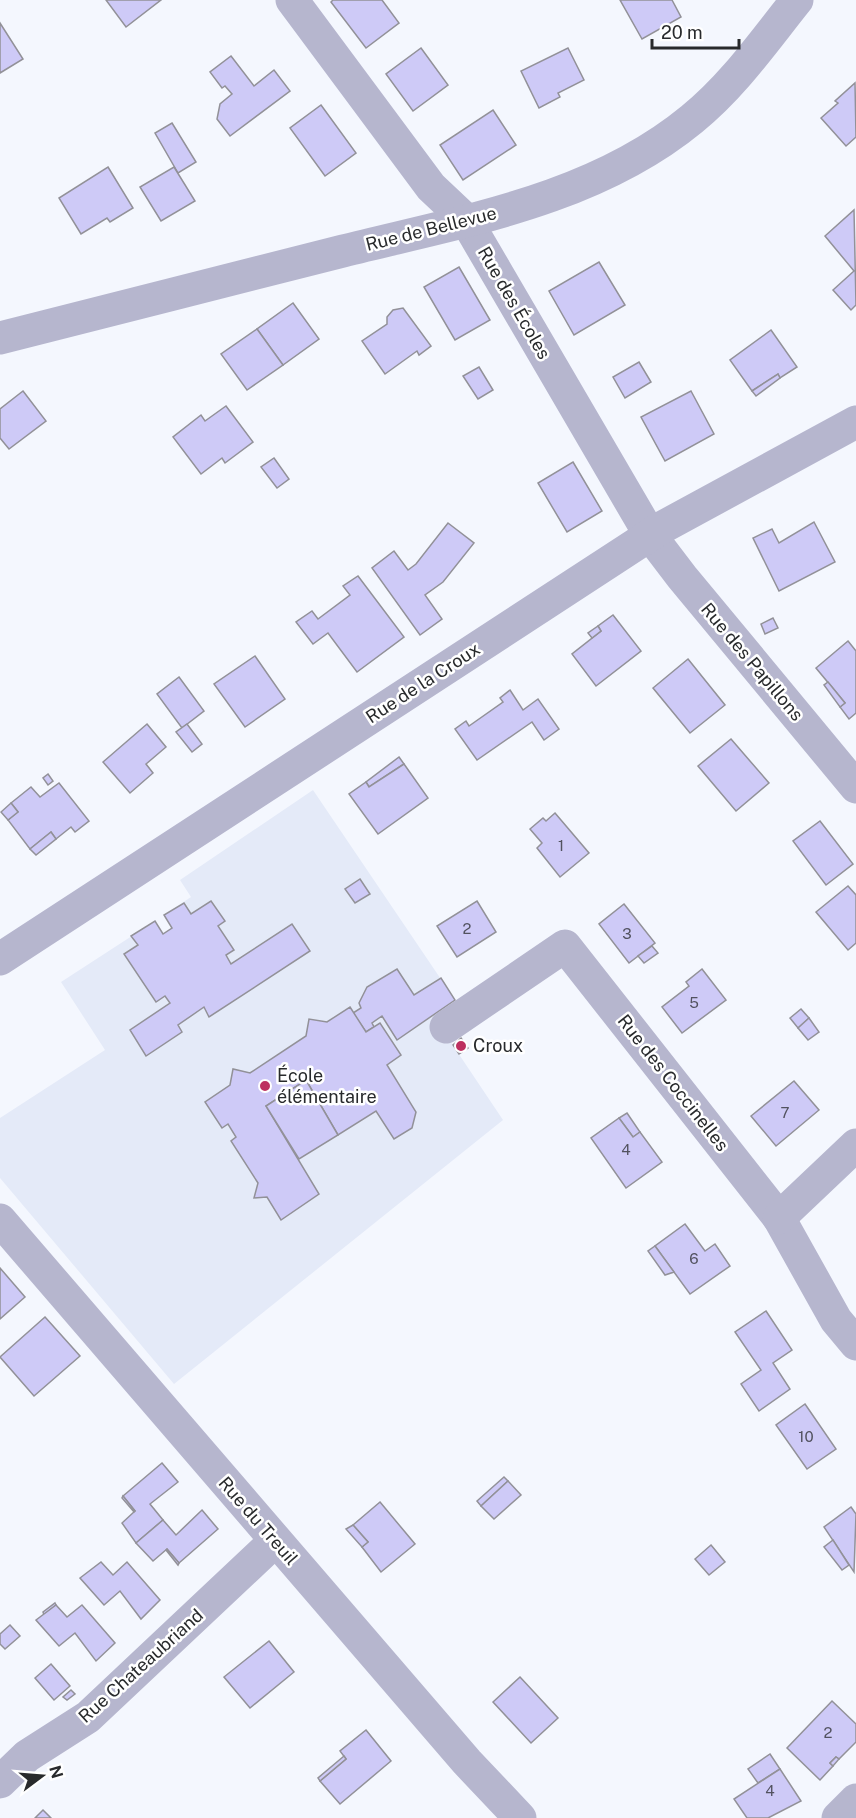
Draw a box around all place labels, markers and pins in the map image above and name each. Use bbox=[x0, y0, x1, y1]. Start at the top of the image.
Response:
place label: Croux bbox=[473, 1035, 523, 1056]
marker: Croux bbox=[454, 1039, 468, 1053]
place label: École élémentaire bbox=[277, 1064, 377, 1107]
marker: École élémentaire bbox=[258, 1079, 272, 1093]

